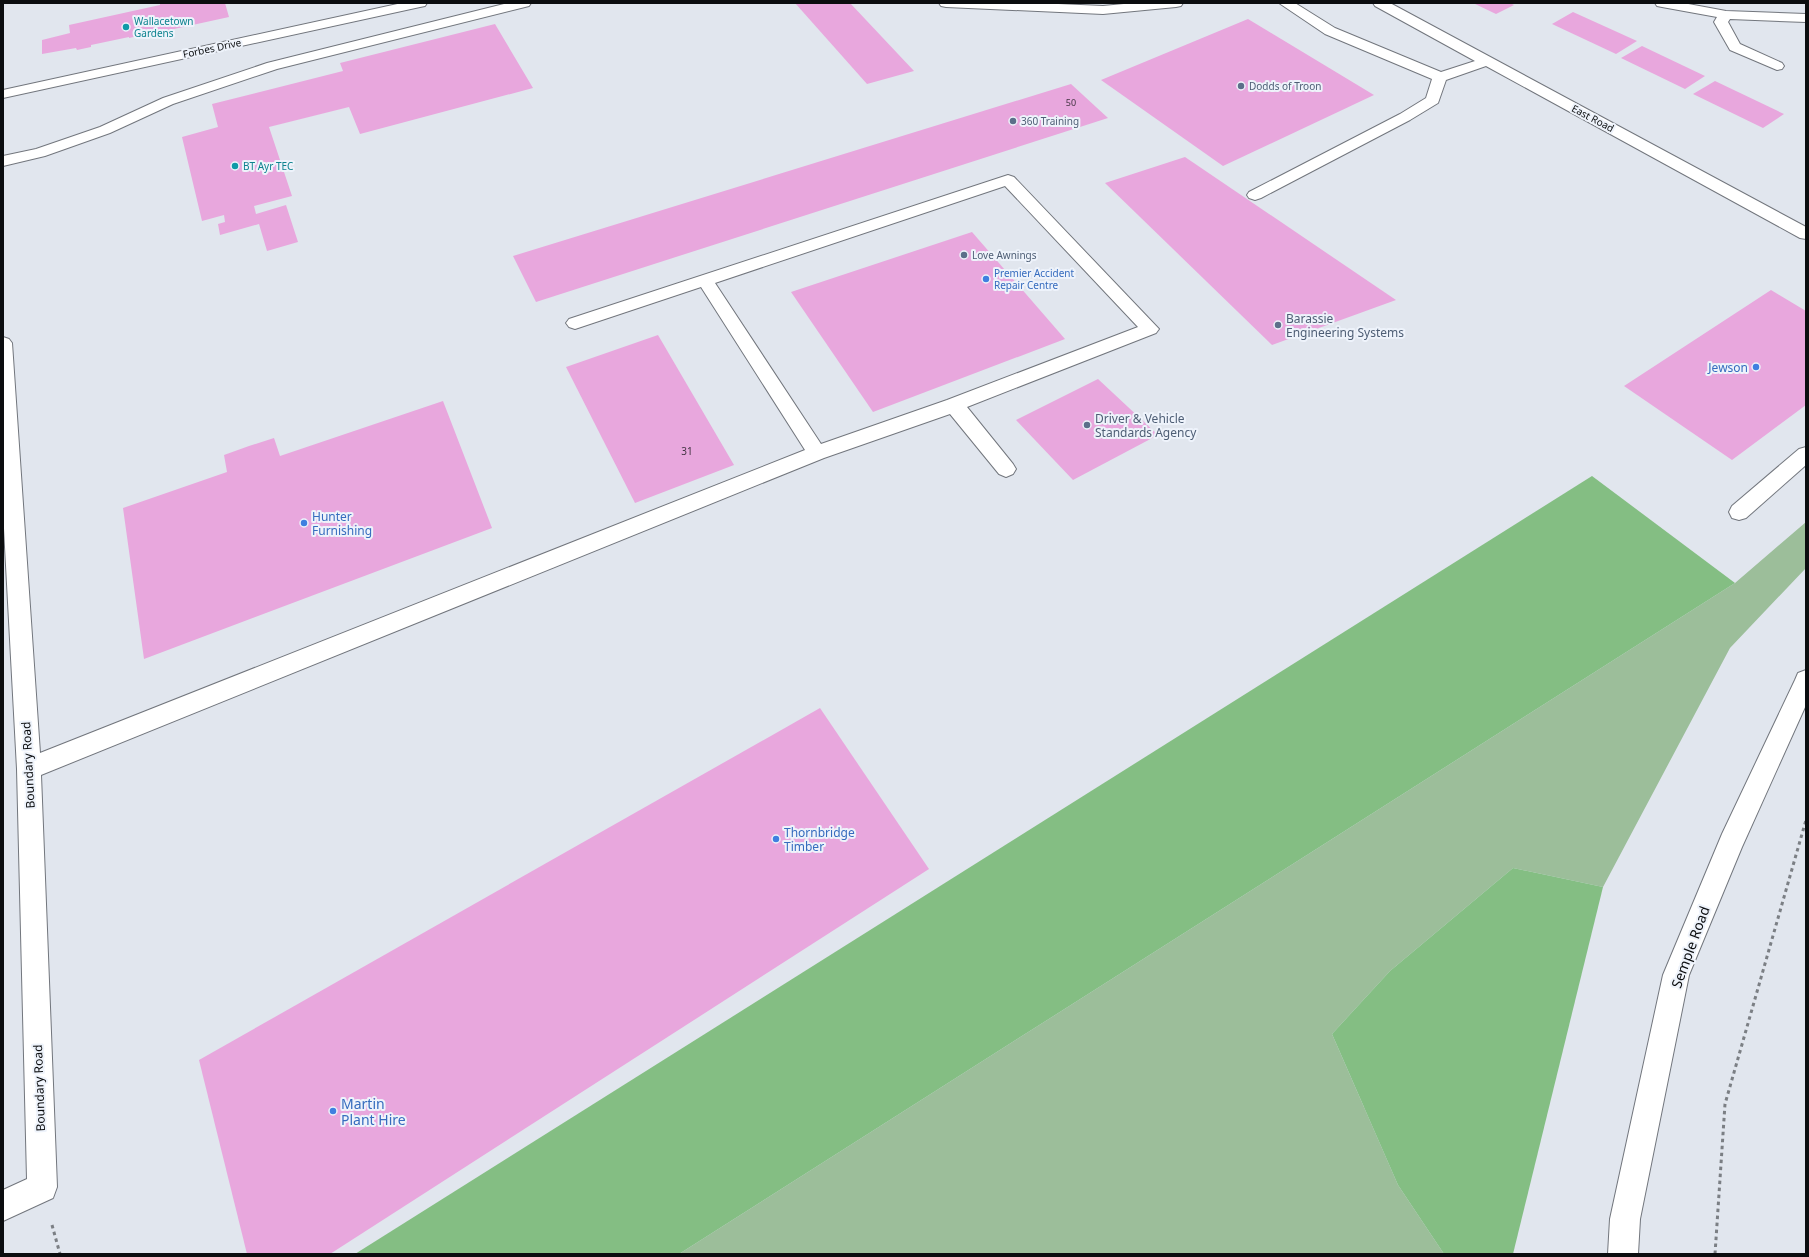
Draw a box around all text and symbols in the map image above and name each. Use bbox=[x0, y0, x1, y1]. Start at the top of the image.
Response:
place label: Wallacetown Gardens bbox=[134, 14, 193, 40]
marker: Wallacetown Gardens bbox=[121, 22, 131, 32]
street label: Forbes Drive bbox=[182, 35, 243, 61]
place label: Dodds of Troon bbox=[1249, 79, 1321, 93]
marker: Dodds of Troon bbox=[1236, 81, 1246, 91]
house number: 50 bbox=[1066, 96, 1076, 109]
street label: East Road bbox=[1569, 101, 1617, 135]
place label: 360 Training bbox=[1021, 114, 1079, 128]
marker: 360 Training bbox=[1008, 116, 1018, 126]
place label: BT Ayr TEC bbox=[243, 159, 294, 173]
marker: BT Ayr TEC bbox=[230, 161, 240, 171]
place label: Love Awnings bbox=[972, 248, 1037, 262]
marker: Love Awnings bbox=[959, 250, 969, 260]
place label: Premier Accident Repair Centre bbox=[994, 266, 1074, 292]
marker: Premier Accident Repair Centre bbox=[981, 274, 991, 284]
place label: Barassie Engineering Systems bbox=[1286, 310, 1404, 341]
marker: Barassie Engineering Systems bbox=[1273, 320, 1283, 330]
place label: Jewson bbox=[1707, 359, 1748, 376]
marker: Jewson bbox=[1751, 362, 1761, 372]
place label: Driver & Vehicle Standards Agency bbox=[1095, 410, 1197, 441]
marker: Driver & Vehicle Standards Agency bbox=[1082, 420, 1092, 430]
house number: 31 bbox=[681, 444, 693, 458]
place label: Hunter Furnishing bbox=[312, 508, 372, 539]
marker: Hunter Furnishing bbox=[299, 518, 309, 528]
street label: Boundary Road bbox=[17, 721, 39, 809]
place label: Thornbridge Timber bbox=[784, 824, 855, 855]
marker: Thornbridge Timber bbox=[771, 834, 781, 844]
street label: Semple Road bbox=[1666, 903, 1714, 991]
street label: Boundary Road bbox=[29, 1044, 49, 1132]
place label: Martin Plant Hire bbox=[341, 1094, 406, 1129]
marker: Martin Plant Hire bbox=[328, 1106, 338, 1116]

